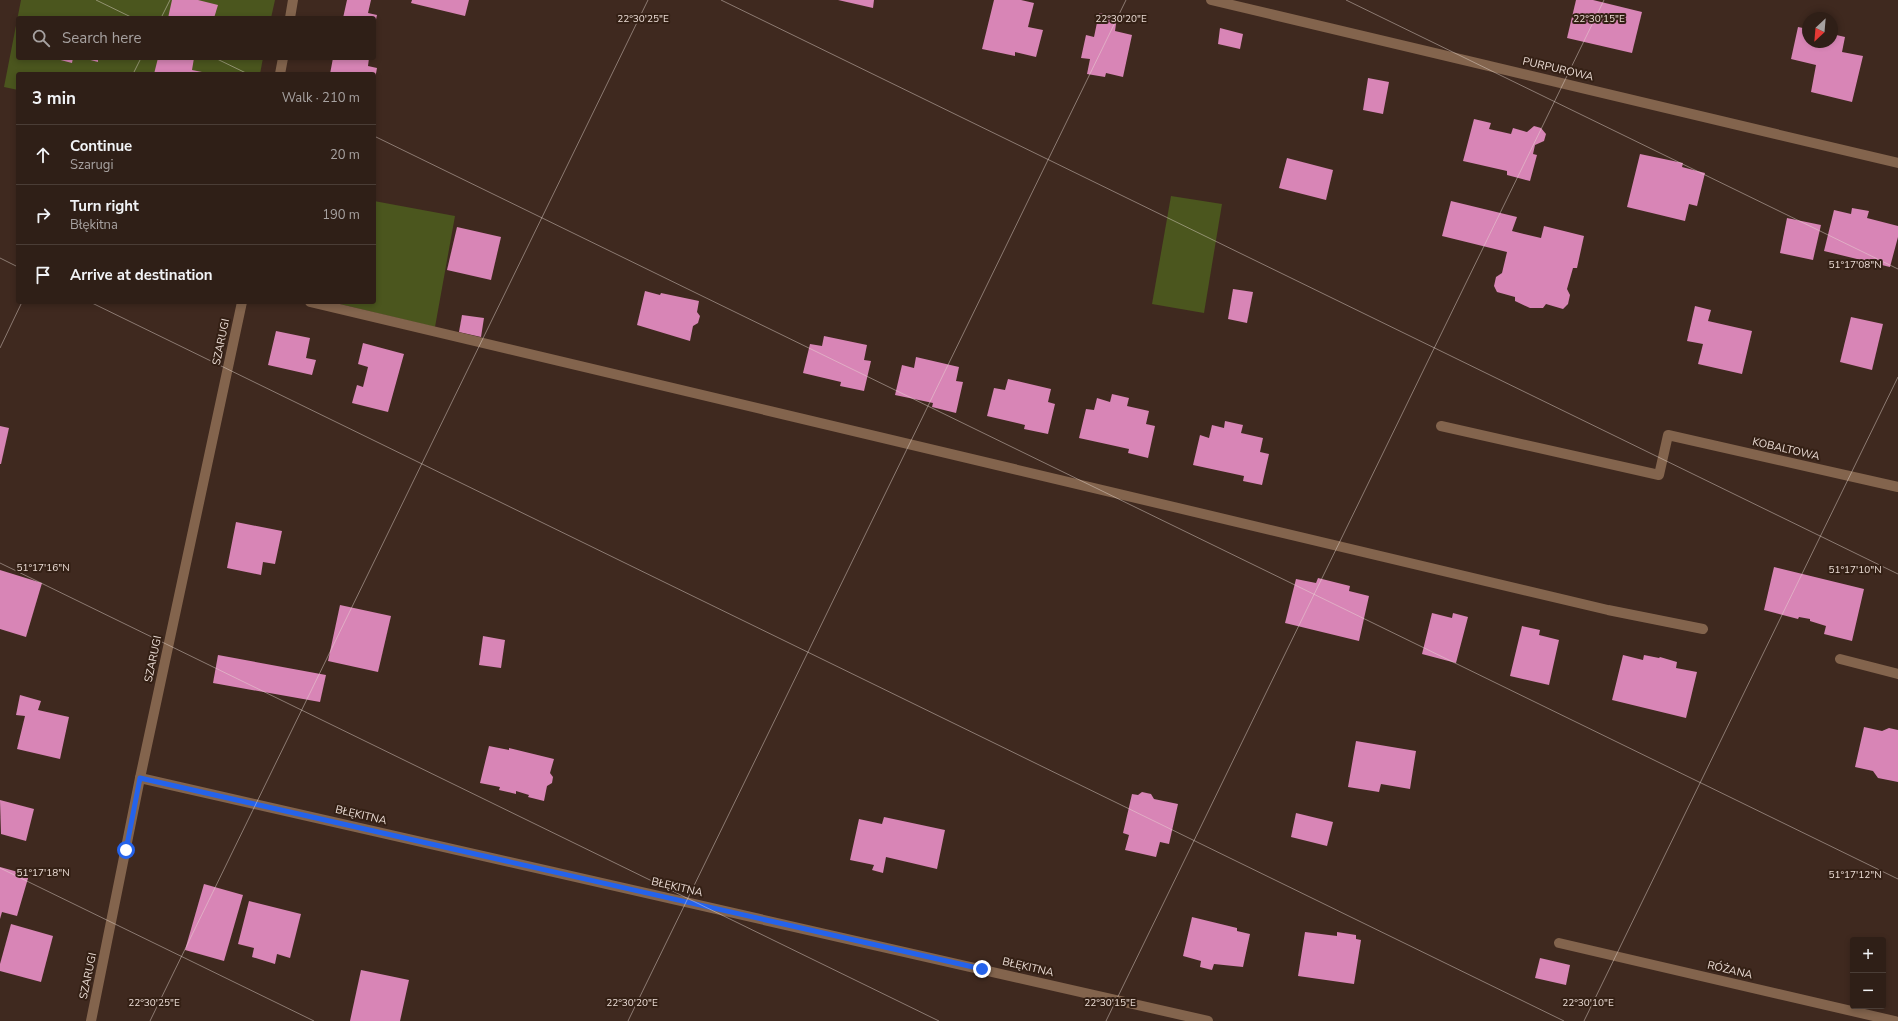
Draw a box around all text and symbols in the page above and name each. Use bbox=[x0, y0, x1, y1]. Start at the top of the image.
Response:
text: 22°30'25"E bbox=[617, 12, 669, 26]
text: 22°30'20"E bbox=[1095, 12, 1147, 26]
text: 22°30'15"E bbox=[1573, 12, 1625, 26]
north arrow bbox=[1802, 12, 1838, 48]
search box bbox=[16, 16, 376, 60]
icon: search bbox=[30, 27, 52, 49]
text: Search here bbox=[62, 28, 142, 48]
street label: PURPUROWA bbox=[1521, 54, 1595, 84]
text: 3 min bbox=[32, 87, 76, 110]
text: Walk · 210 m bbox=[282, 89, 360, 107]
text: Continue bbox=[70, 136, 132, 156]
icon: ahead bbox=[32, 144, 54, 166]
text: 20 m bbox=[330, 146, 360, 164]
text: Szarugi bbox=[70, 156, 113, 174]
text: Turn right bbox=[70, 196, 139, 216]
icon: right bbox=[32, 204, 54, 226]
text: 190 m bbox=[322, 206, 360, 224]
text: Błękitna bbox=[70, 216, 118, 234]
text: 51°17'08"N bbox=[1828, 258, 1882, 272]
icon: arrive bbox=[32, 264, 54, 286]
text: Arrive at destination bbox=[70, 265, 213, 285]
street label: SZARUGI bbox=[209, 317, 233, 367]
street label: KOBALTOWA bbox=[1751, 434, 1821, 464]
text: 51°17'16"N bbox=[16, 561, 70, 575]
text: 51°17'10"N bbox=[1828, 563, 1882, 577]
street label: SZARUGI bbox=[141, 634, 165, 684]
street label: BŁĘKITNA bbox=[334, 802, 388, 828]
route start bbox=[117, 841, 135, 859]
text: 51°17'18"N bbox=[16, 866, 70, 880]
text: 51°17'12"N bbox=[1828, 868, 1882, 882]
street label: BŁĘKITNA bbox=[650, 874, 704, 900]
map controls bbox=[1850, 937, 1886, 1009]
button: + bbox=[1850, 937, 1886, 973]
street label: SZARUGI bbox=[76, 951, 100, 1001]
street label: BŁĘKITNA bbox=[1001, 954, 1055, 980]
street label: RÓŻANA bbox=[1706, 957, 1754, 982]
route end bbox=[973, 960, 991, 978]
button: − bbox=[1850, 973, 1886, 1009]
text: 22°30'25"E bbox=[128, 996, 180, 1010]
text: 22°30'20"E bbox=[606, 996, 658, 1010]
text: 22°30'15"E bbox=[1084, 996, 1136, 1010]
text: 22°30'10"E bbox=[1562, 996, 1614, 1010]

